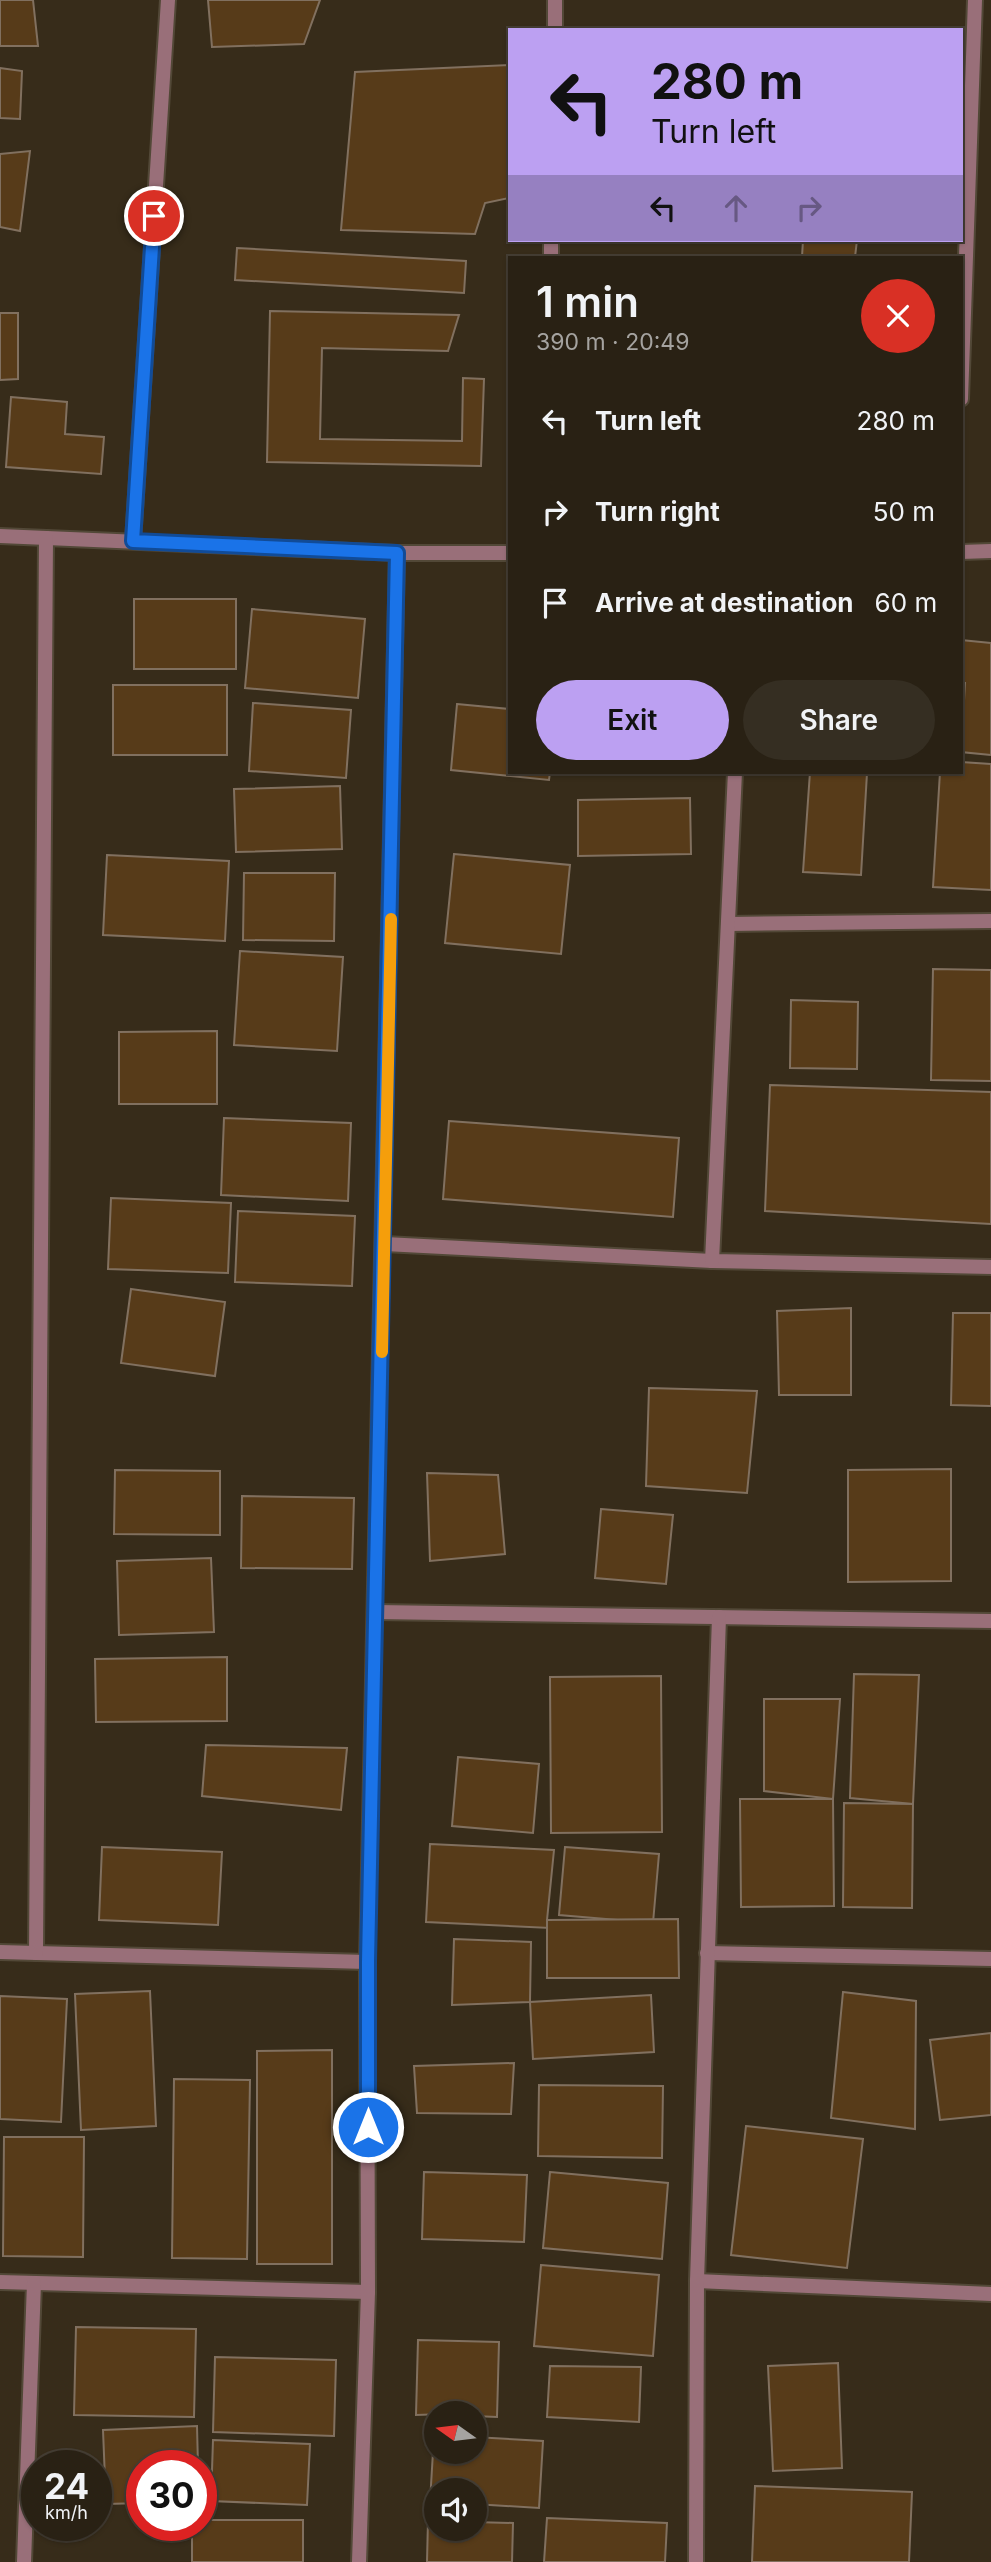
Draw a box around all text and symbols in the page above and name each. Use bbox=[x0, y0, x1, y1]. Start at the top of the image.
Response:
text: 280 m bbox=[651, 52, 803, 111]
icon: left bbox=[536, 56, 627, 147]
text: Turn left bbox=[651, 112, 776, 151]
pin bbox=[124, 186, 184, 246]
icon: left bbox=[644, 189, 682, 227]
icon: ahead bbox=[717, 189, 755, 227]
icon: right bbox=[790, 189, 828, 227]
icon: arrive bbox=[135, 197, 173, 235]
text: 1 min bbox=[536, 276, 639, 327]
button: close bbox=[861, 279, 935, 353]
text: 390 m · 20:49 bbox=[536, 328, 689, 356]
icon: left bbox=[536, 402, 574, 440]
text: Turn left bbox=[595, 405, 701, 436]
text: 280 m bbox=[857, 405, 935, 436]
icon: right bbox=[536, 493, 574, 531]
text: Turn right bbox=[595, 496, 720, 527]
text: 50 m bbox=[873, 496, 935, 527]
icon: arrive bbox=[536, 584, 574, 622]
text: Arrive at destination bbox=[595, 587, 854, 618]
text: 60 m bbox=[875, 587, 937, 618]
button: Exit bbox=[536, 680, 729, 760]
button: Share bbox=[743, 680, 935, 760]
position arrow bbox=[331, 2090, 405, 2164]
north arrow bbox=[424, 2401, 486, 2464]
map controls bbox=[424, 2401, 487, 2541]
speed limit sign: 30 bbox=[126, 2450, 217, 2541]
text: 24 bbox=[44, 2465, 89, 2507]
button: sound bbox=[424, 2478, 487, 2541]
text: km/h bbox=[45, 2502, 88, 2523]

